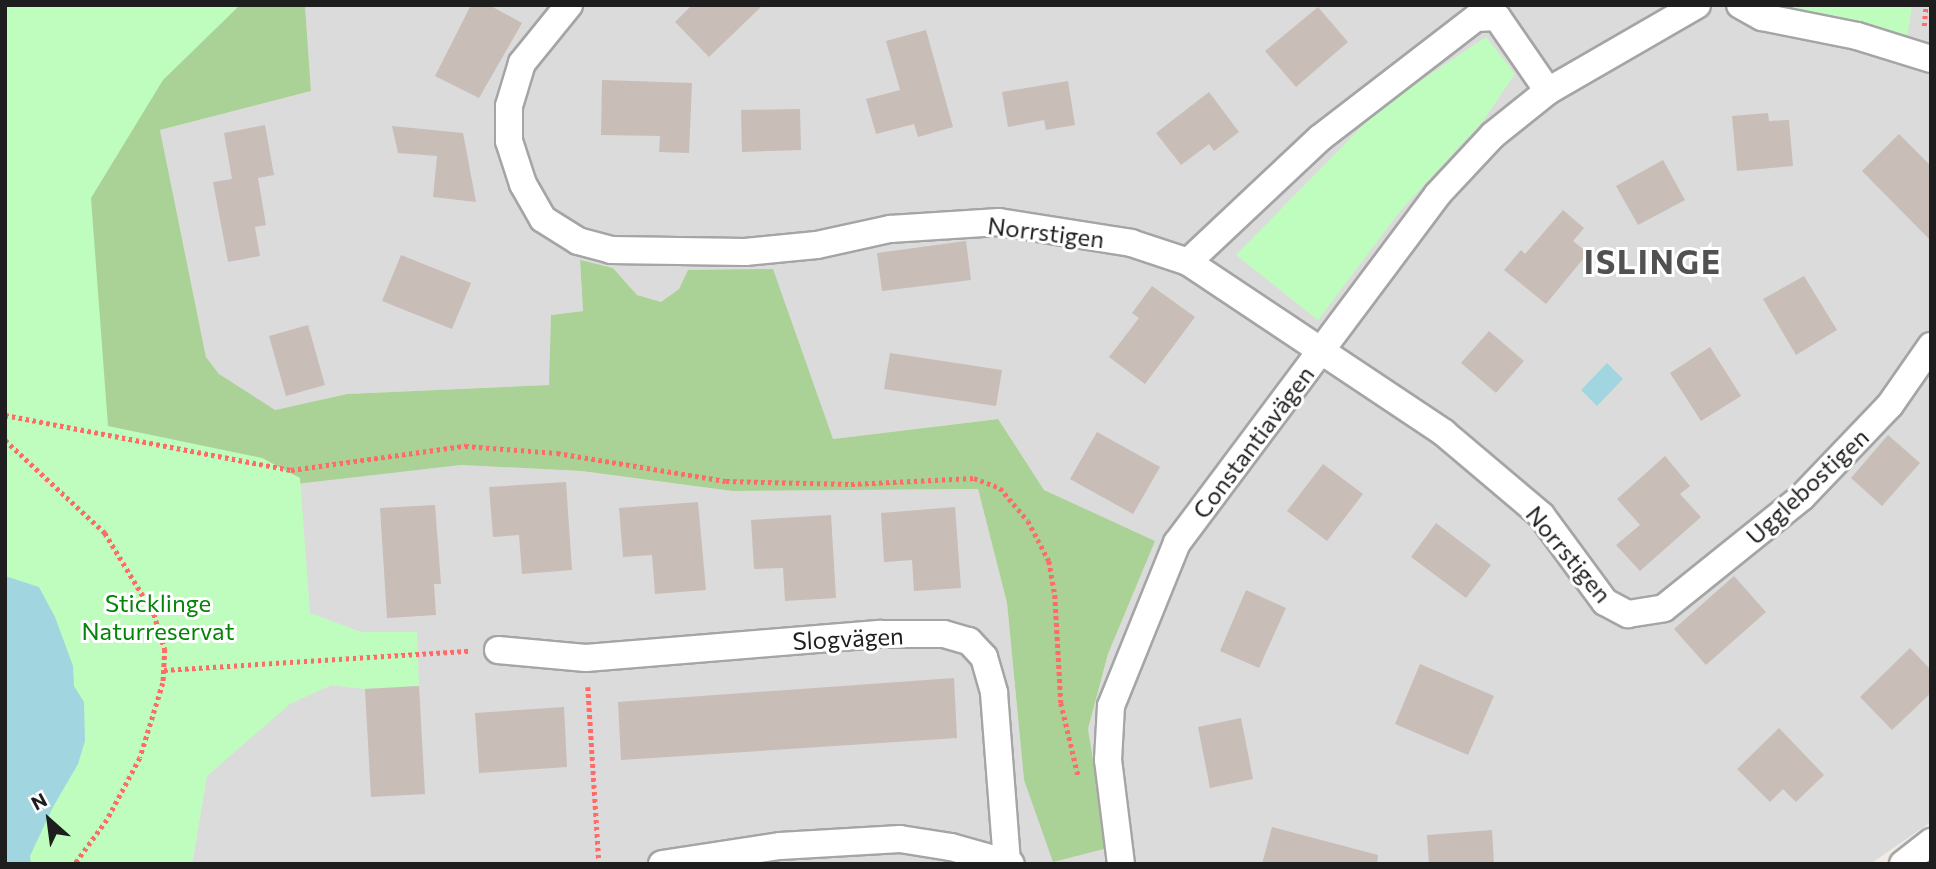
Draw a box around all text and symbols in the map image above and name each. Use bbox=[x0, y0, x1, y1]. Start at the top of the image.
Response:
street label: Norrstigen bbox=[986, 211, 1106, 253]
district label: ISLINGE bbox=[1585, 242, 1721, 280]
street label: Constantiavägen bbox=[1186, 360, 1320, 524]
street label: Ugglebostigen bbox=[1740, 422, 1874, 550]
street label: Norrstigen bbox=[1520, 500, 1618, 608]
park label: Sticklinge Naturreservat bbox=[82, 589, 234, 645]
street label: Slogvägen bbox=[792, 621, 904, 655]
north arrow bbox=[14, 785, 84, 855]
text: N bbox=[27, 788, 51, 815]

